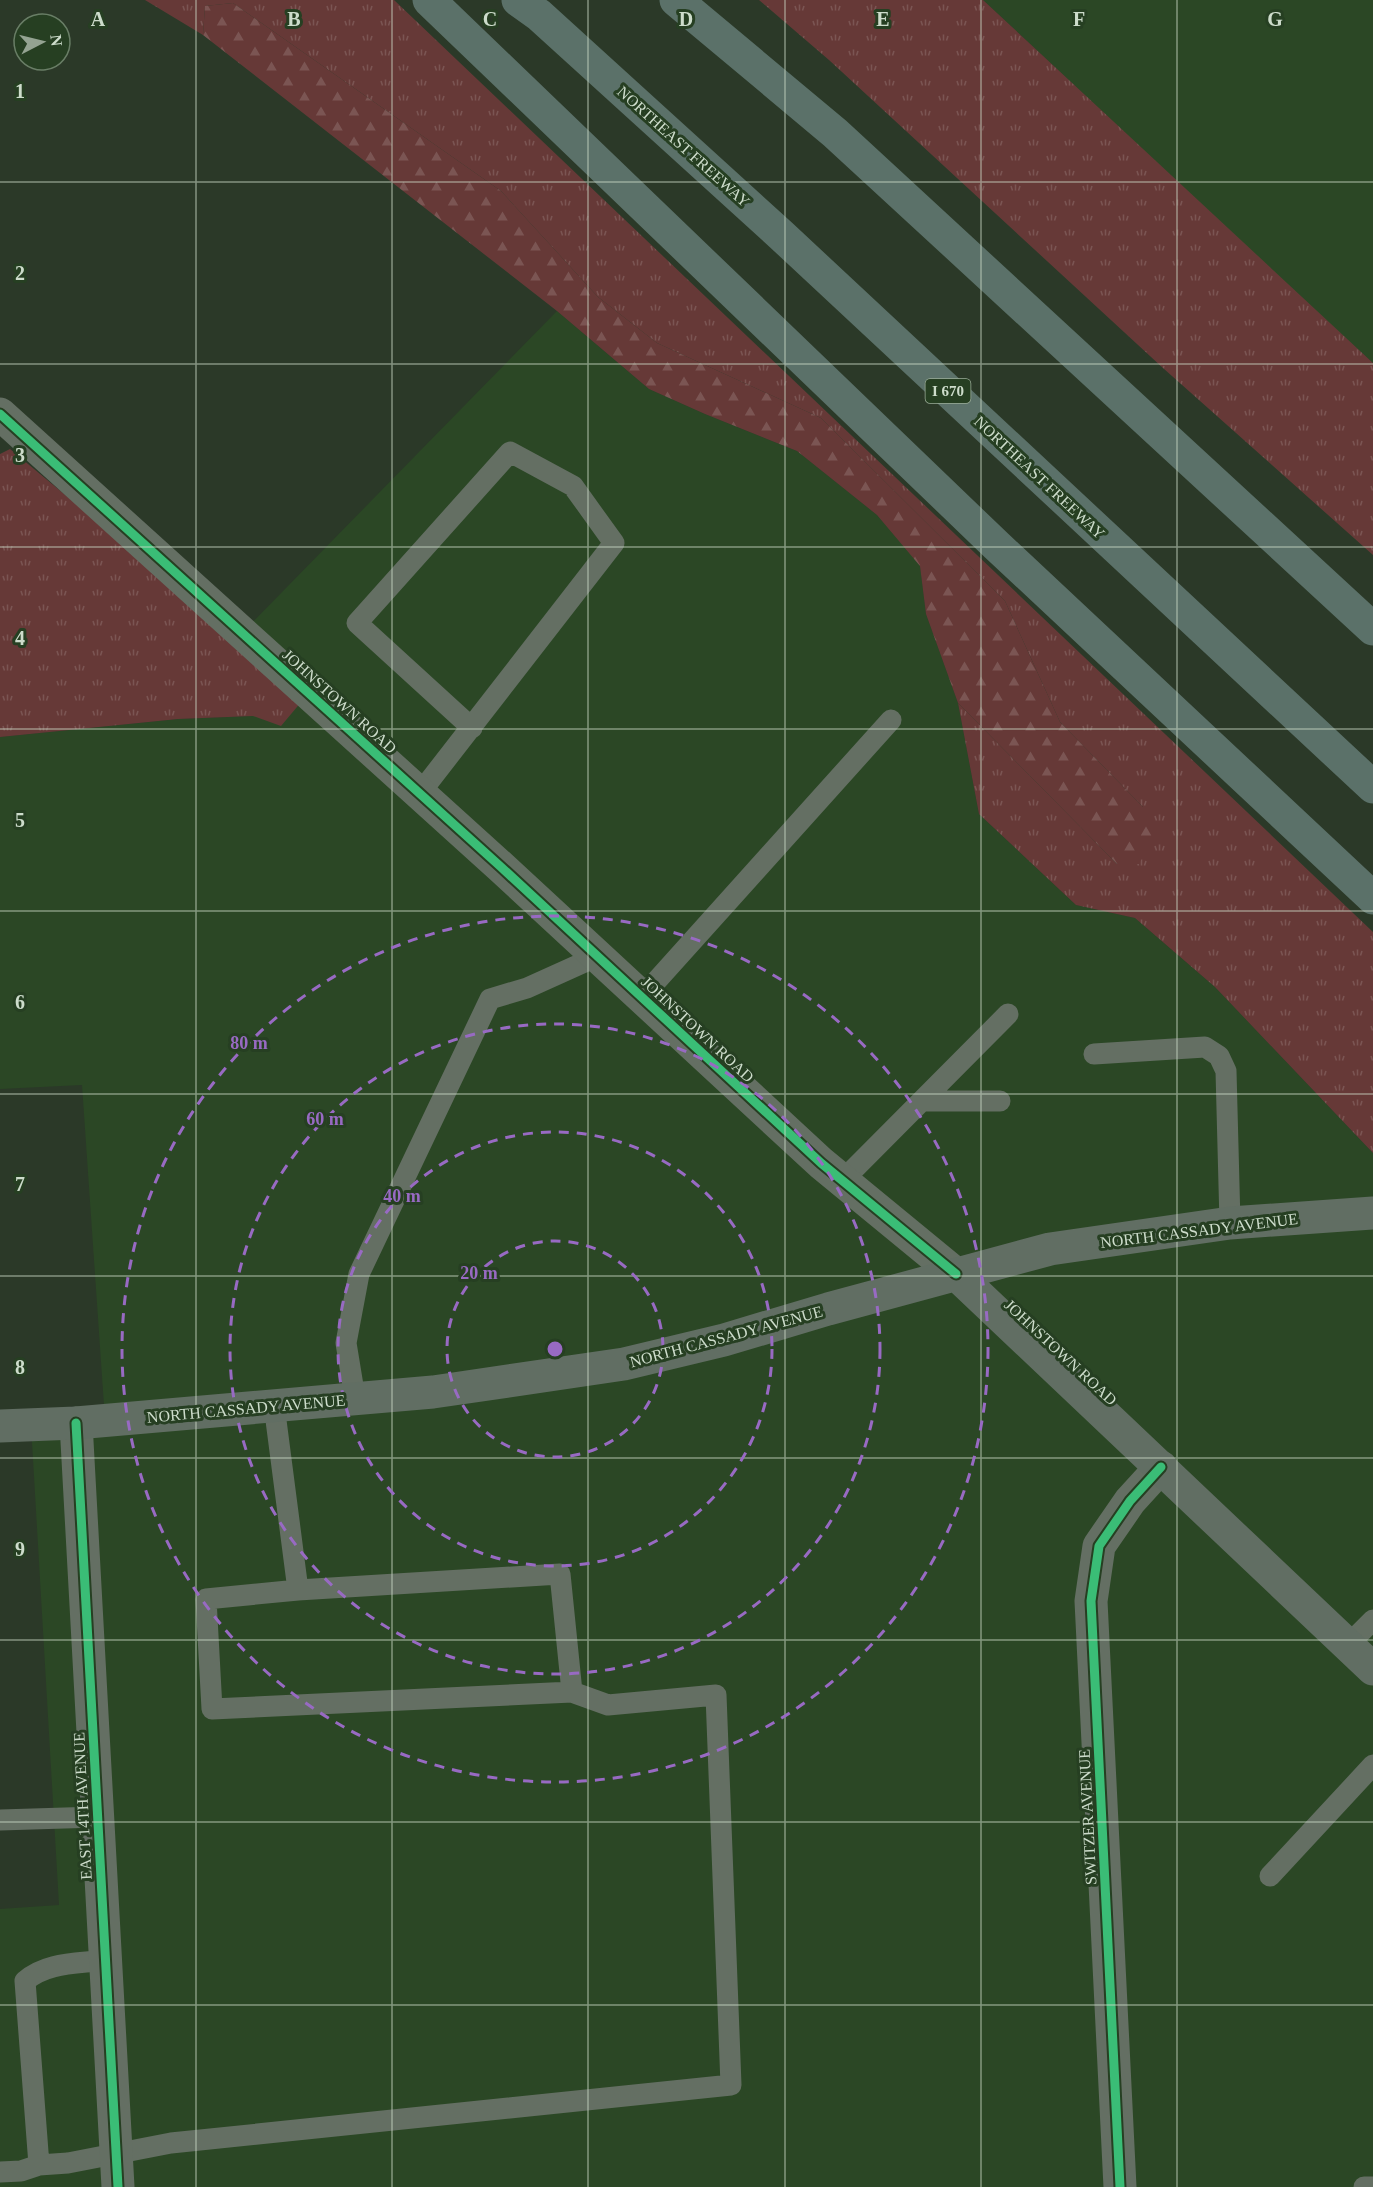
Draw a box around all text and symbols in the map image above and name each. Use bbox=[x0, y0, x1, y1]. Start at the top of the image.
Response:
text: A bbox=[91, 8, 106, 30]
text: B bbox=[287, 8, 301, 30]
text: C bbox=[483, 8, 497, 30]
text: D bbox=[679, 8, 693, 30]
text: E bbox=[876, 8, 890, 30]
text: F bbox=[1073, 8, 1085, 30]
text: G bbox=[1267, 8, 1283, 30]
north arrow bbox=[12, 12, 72, 72]
text: N bbox=[47, 33, 66, 47]
text: 1 bbox=[15, 80, 25, 102]
street label: NORTHEAST FREEWAY bbox=[614, 83, 754, 211]
text: 2 bbox=[15, 262, 25, 284]
road number: I 670 bbox=[926, 379, 970, 403]
street label: NORTHEAST FREEWAY bbox=[971, 413, 1109, 543]
text: 3 bbox=[15, 444, 25, 466]
text: 4 bbox=[15, 627, 25, 649]
street label: JOHNSTOWN ROAD bbox=[279, 646, 400, 757]
text: 5 bbox=[15, 809, 25, 831]
street label: JOHNSTOWN ROAD bbox=[638, 973, 757, 1086]
text: 6 bbox=[15, 991, 25, 1013]
text: 80 m bbox=[230, 1033, 268, 1053]
text: 60 m bbox=[306, 1109, 344, 1129]
text: 7 bbox=[15, 1173, 25, 1195]
text: 40 m bbox=[383, 1186, 421, 1206]
street label: NORTH CASSADY AVENUE bbox=[1099, 1210, 1299, 1251]
text: 20 m bbox=[460, 1263, 498, 1283]
street label: JOHNSTOWN ROAD bbox=[1001, 1296, 1120, 1409]
street label: NORTH CASSADY AVENUE bbox=[628, 1303, 824, 1370]
centre of rings bbox=[545, 1339, 565, 1359]
text: 8 bbox=[15, 1356, 25, 1378]
street label: NORTH CASSADY AVENUE bbox=[146, 1391, 346, 1426]
text: 9 bbox=[15, 1538, 25, 1560]
street label: EAST 14TH AVENUE bbox=[70, 1732, 95, 1880]
street label: SWITZER AVENUE bbox=[1075, 1749, 1100, 1885]

